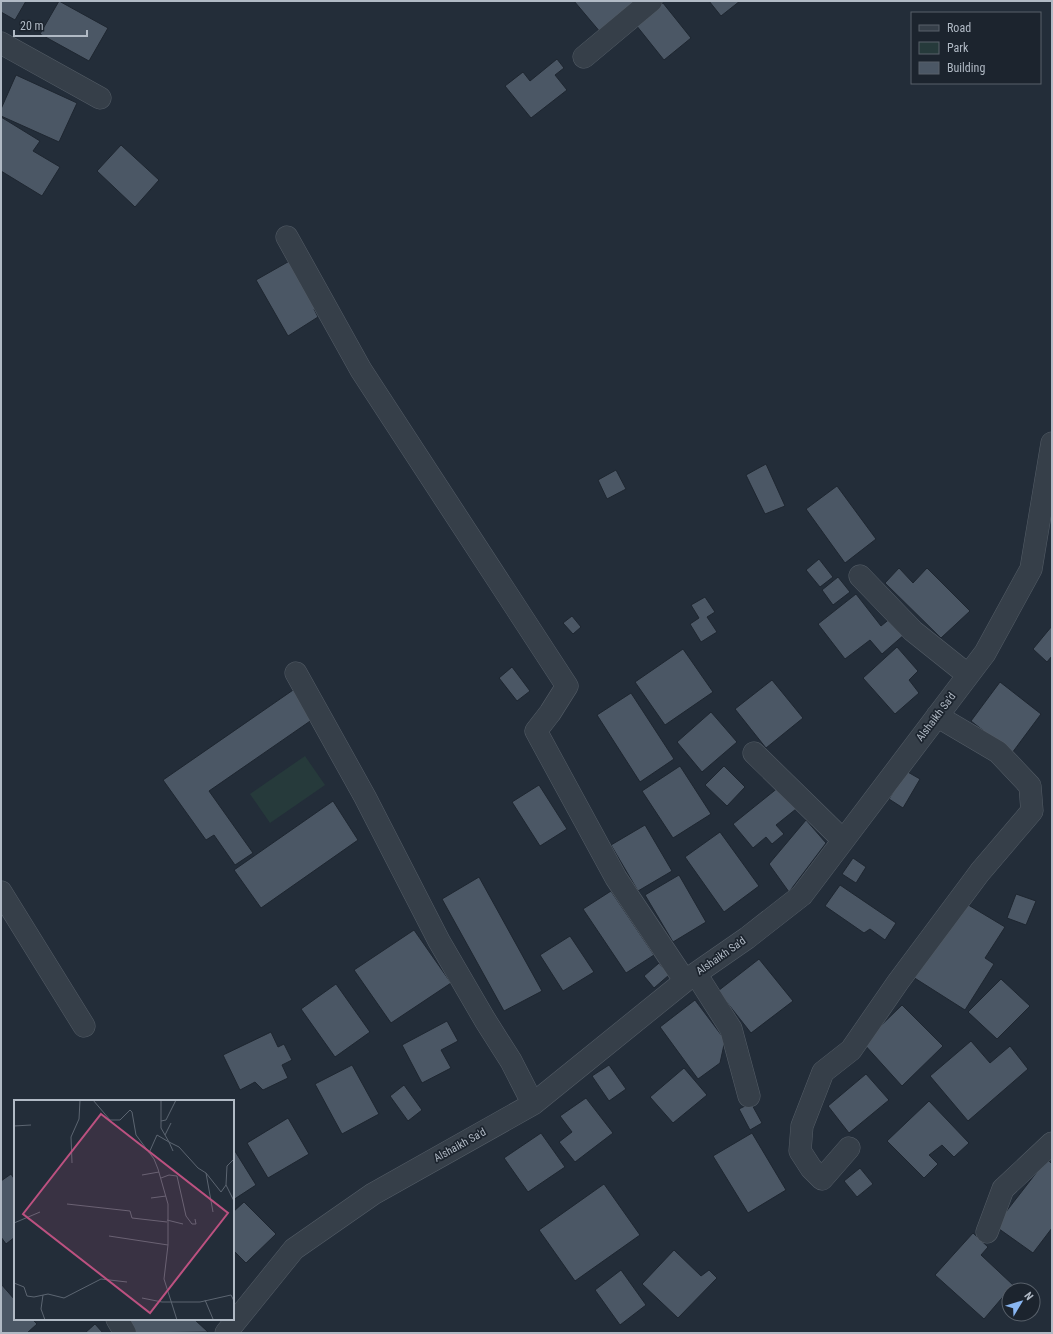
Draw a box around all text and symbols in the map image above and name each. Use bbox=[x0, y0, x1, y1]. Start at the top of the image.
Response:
scale bar bbox=[14, 12, 87, 38]
legend bbox=[911, 12, 1041, 84]
text: 20 m bbox=[20, 19, 44, 33]
text: Road bbox=[947, 21, 971, 35]
text: Park bbox=[947, 41, 969, 55]
text: Building bbox=[947, 61, 985, 75]
street label: Alshaikh Sa'd bbox=[914, 690, 958, 744]
street label: Alshaikh Sa'd bbox=[694, 934, 748, 978]
inset map bbox=[14, 1100, 234, 1320]
street label: Alshaikh Sa'd bbox=[432, 1125, 488, 1165]
north arrow bbox=[1001, 1282, 1041, 1322]
text: N bbox=[1021, 1289, 1036, 1303]

